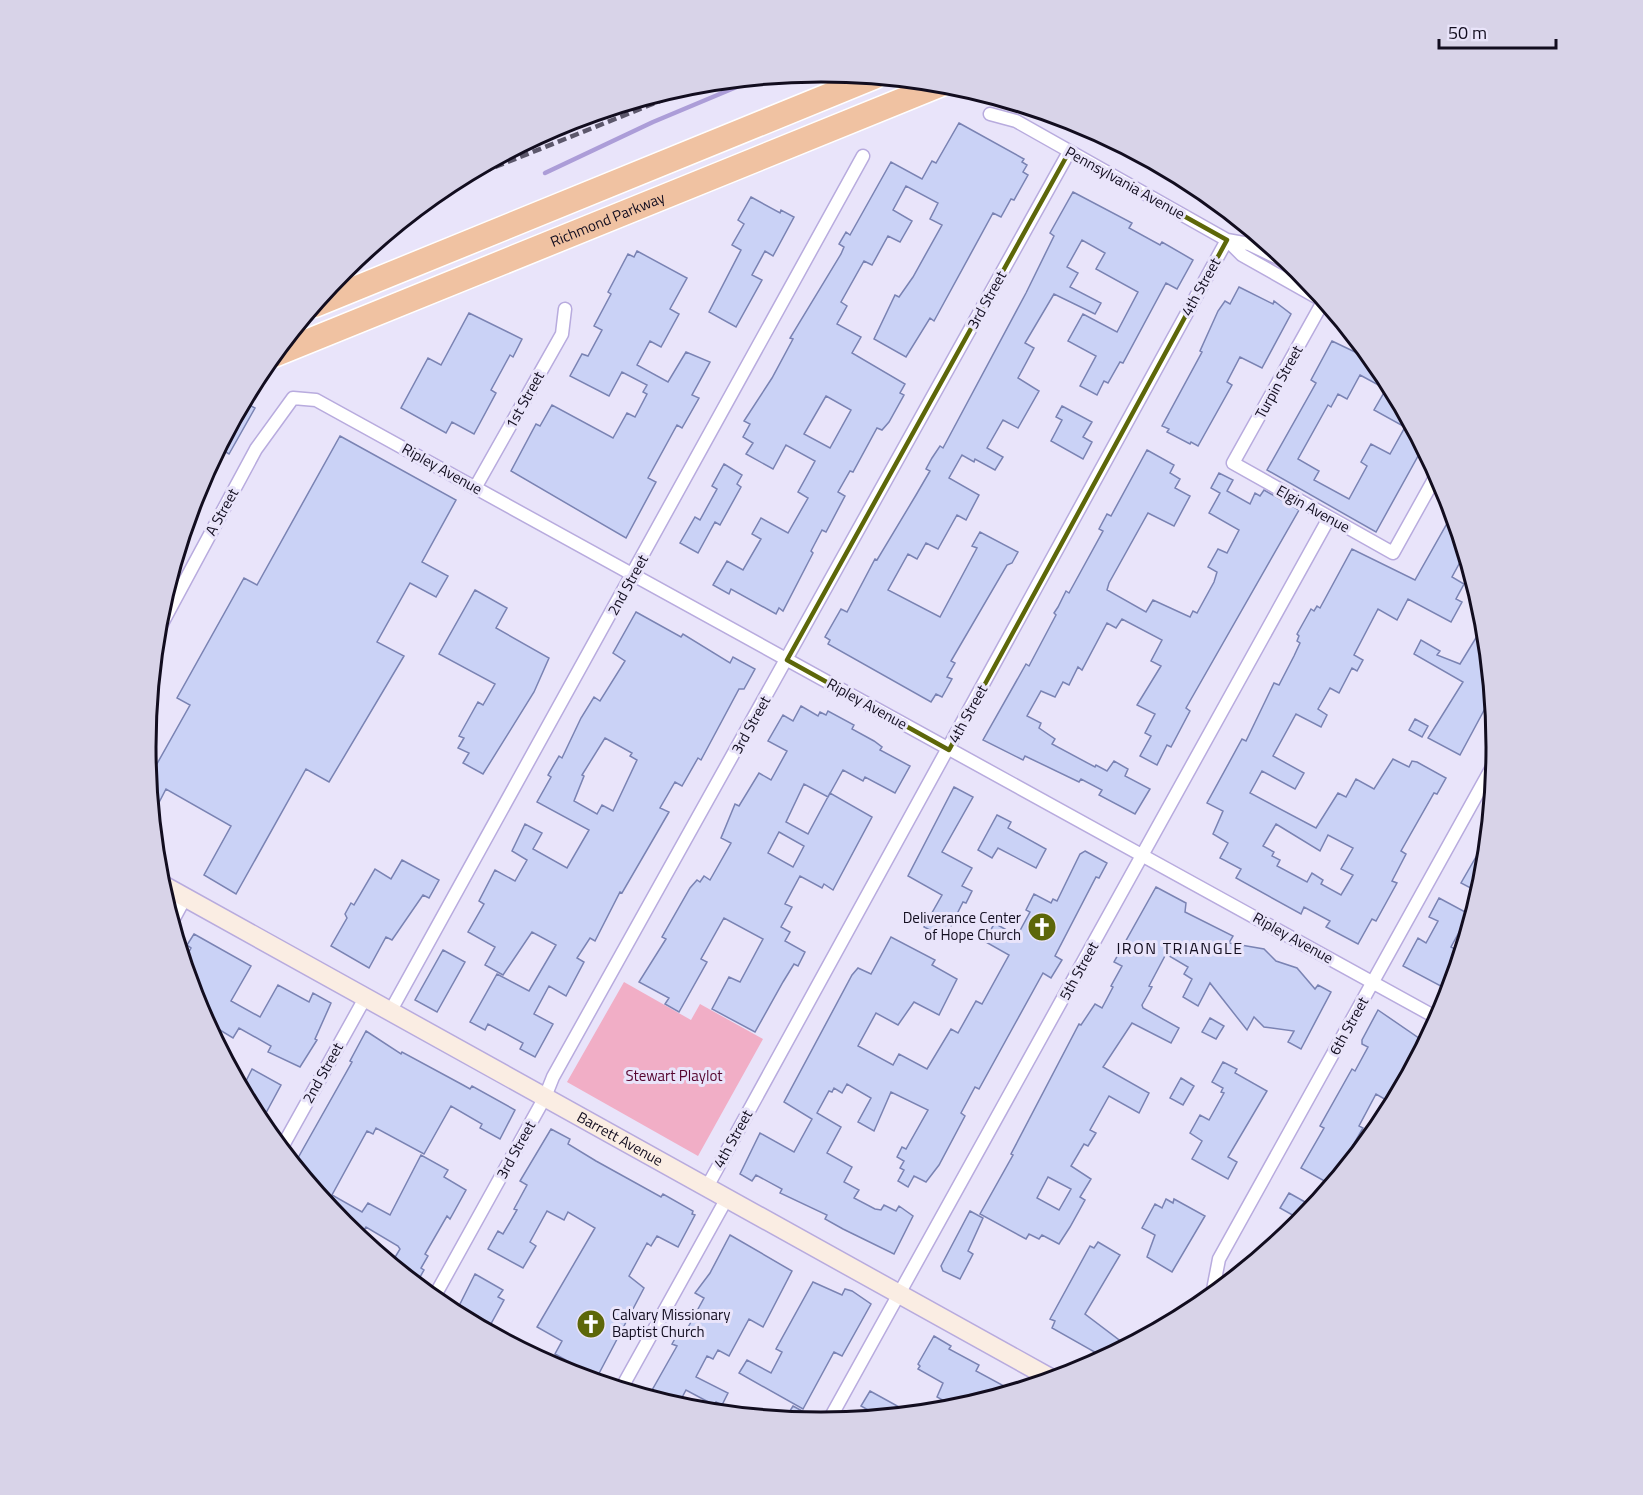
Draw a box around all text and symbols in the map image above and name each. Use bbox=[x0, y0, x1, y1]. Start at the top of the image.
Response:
scale bar bbox=[1439, 12, 1556, 50]
text: 50 m bbox=[1448, 19, 1487, 46]
street label: Pennsylvania Avenue bbox=[1061, 140, 1189, 225]
street label: Richmond Parkway bbox=[547, 186, 668, 253]
street label: 4th Street bbox=[1175, 253, 1226, 320]
street label: 3rd Street bbox=[961, 266, 1012, 333]
street label: Turpin Street bbox=[1249, 340, 1309, 423]
street label: 1st Street bbox=[499, 366, 550, 433]
street label: Ripley Avenue bbox=[398, 437, 487, 500]
street label: Elgin Avenue bbox=[1272, 479, 1354, 538]
street label: A Street bbox=[199, 483, 244, 540]
street label: 2nd Street bbox=[601, 550, 654, 619]
street label: Ripley Avenue bbox=[823, 672, 912, 735]
street label: 4th Street bbox=[942, 680, 993, 747]
street label: 3rd Street bbox=[725, 691, 776, 758]
place label: Deliverance Center of Hope Church bbox=[903, 906, 1021, 946]
street label: Ripley Avenue bbox=[1249, 906, 1338, 969]
church icon: Deliverance Center of Hope Church bbox=[1026, 911, 1058, 943]
district label: IRON TRIANGLE bbox=[1116, 936, 1244, 960]
street label: 5th Street bbox=[1053, 937, 1104, 1004]
street label: 6th Street bbox=[1323, 992, 1374, 1059]
street label: 2nd Street bbox=[296, 1038, 349, 1107]
park label: Stewart Playlot bbox=[625, 1064, 723, 1087]
street label: Barrett Avenue bbox=[573, 1105, 667, 1172]
street label: 4th Street bbox=[707, 1105, 758, 1172]
street label: 3rd Street bbox=[490, 1116, 541, 1183]
place label: Calvary Missionary Baptist Church bbox=[612, 1303, 731, 1343]
church icon: Calvary Missionary Baptist Church bbox=[575, 1308, 607, 1340]

